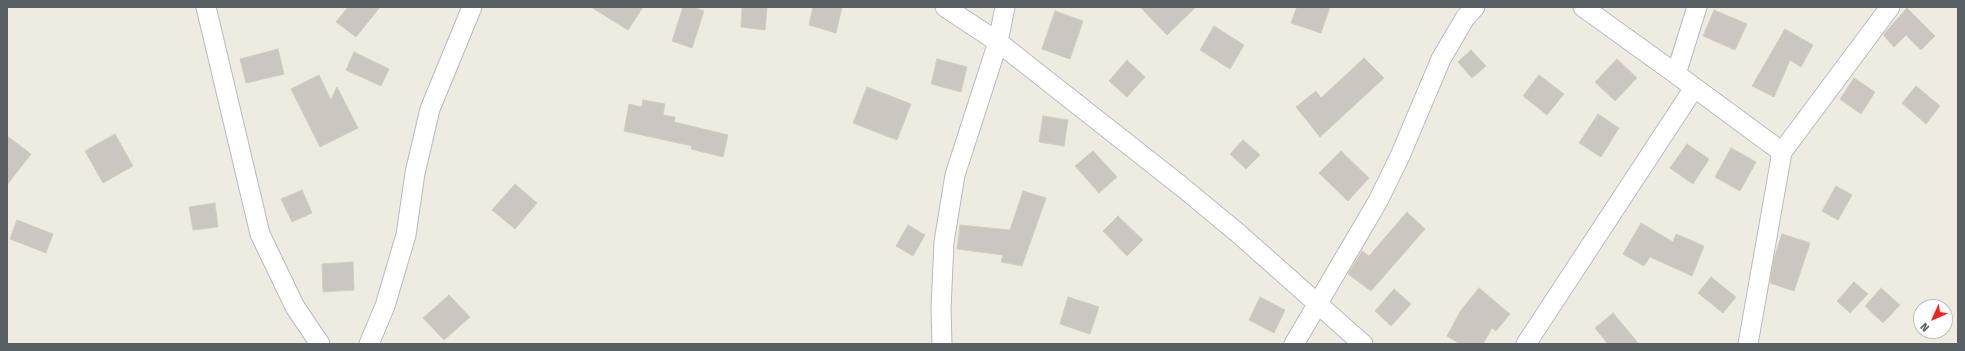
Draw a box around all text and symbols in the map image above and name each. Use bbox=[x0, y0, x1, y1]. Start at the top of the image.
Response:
north arrow bbox=[1913, 299, 1953, 339]
text: N bbox=[1918, 320, 1932, 334]

